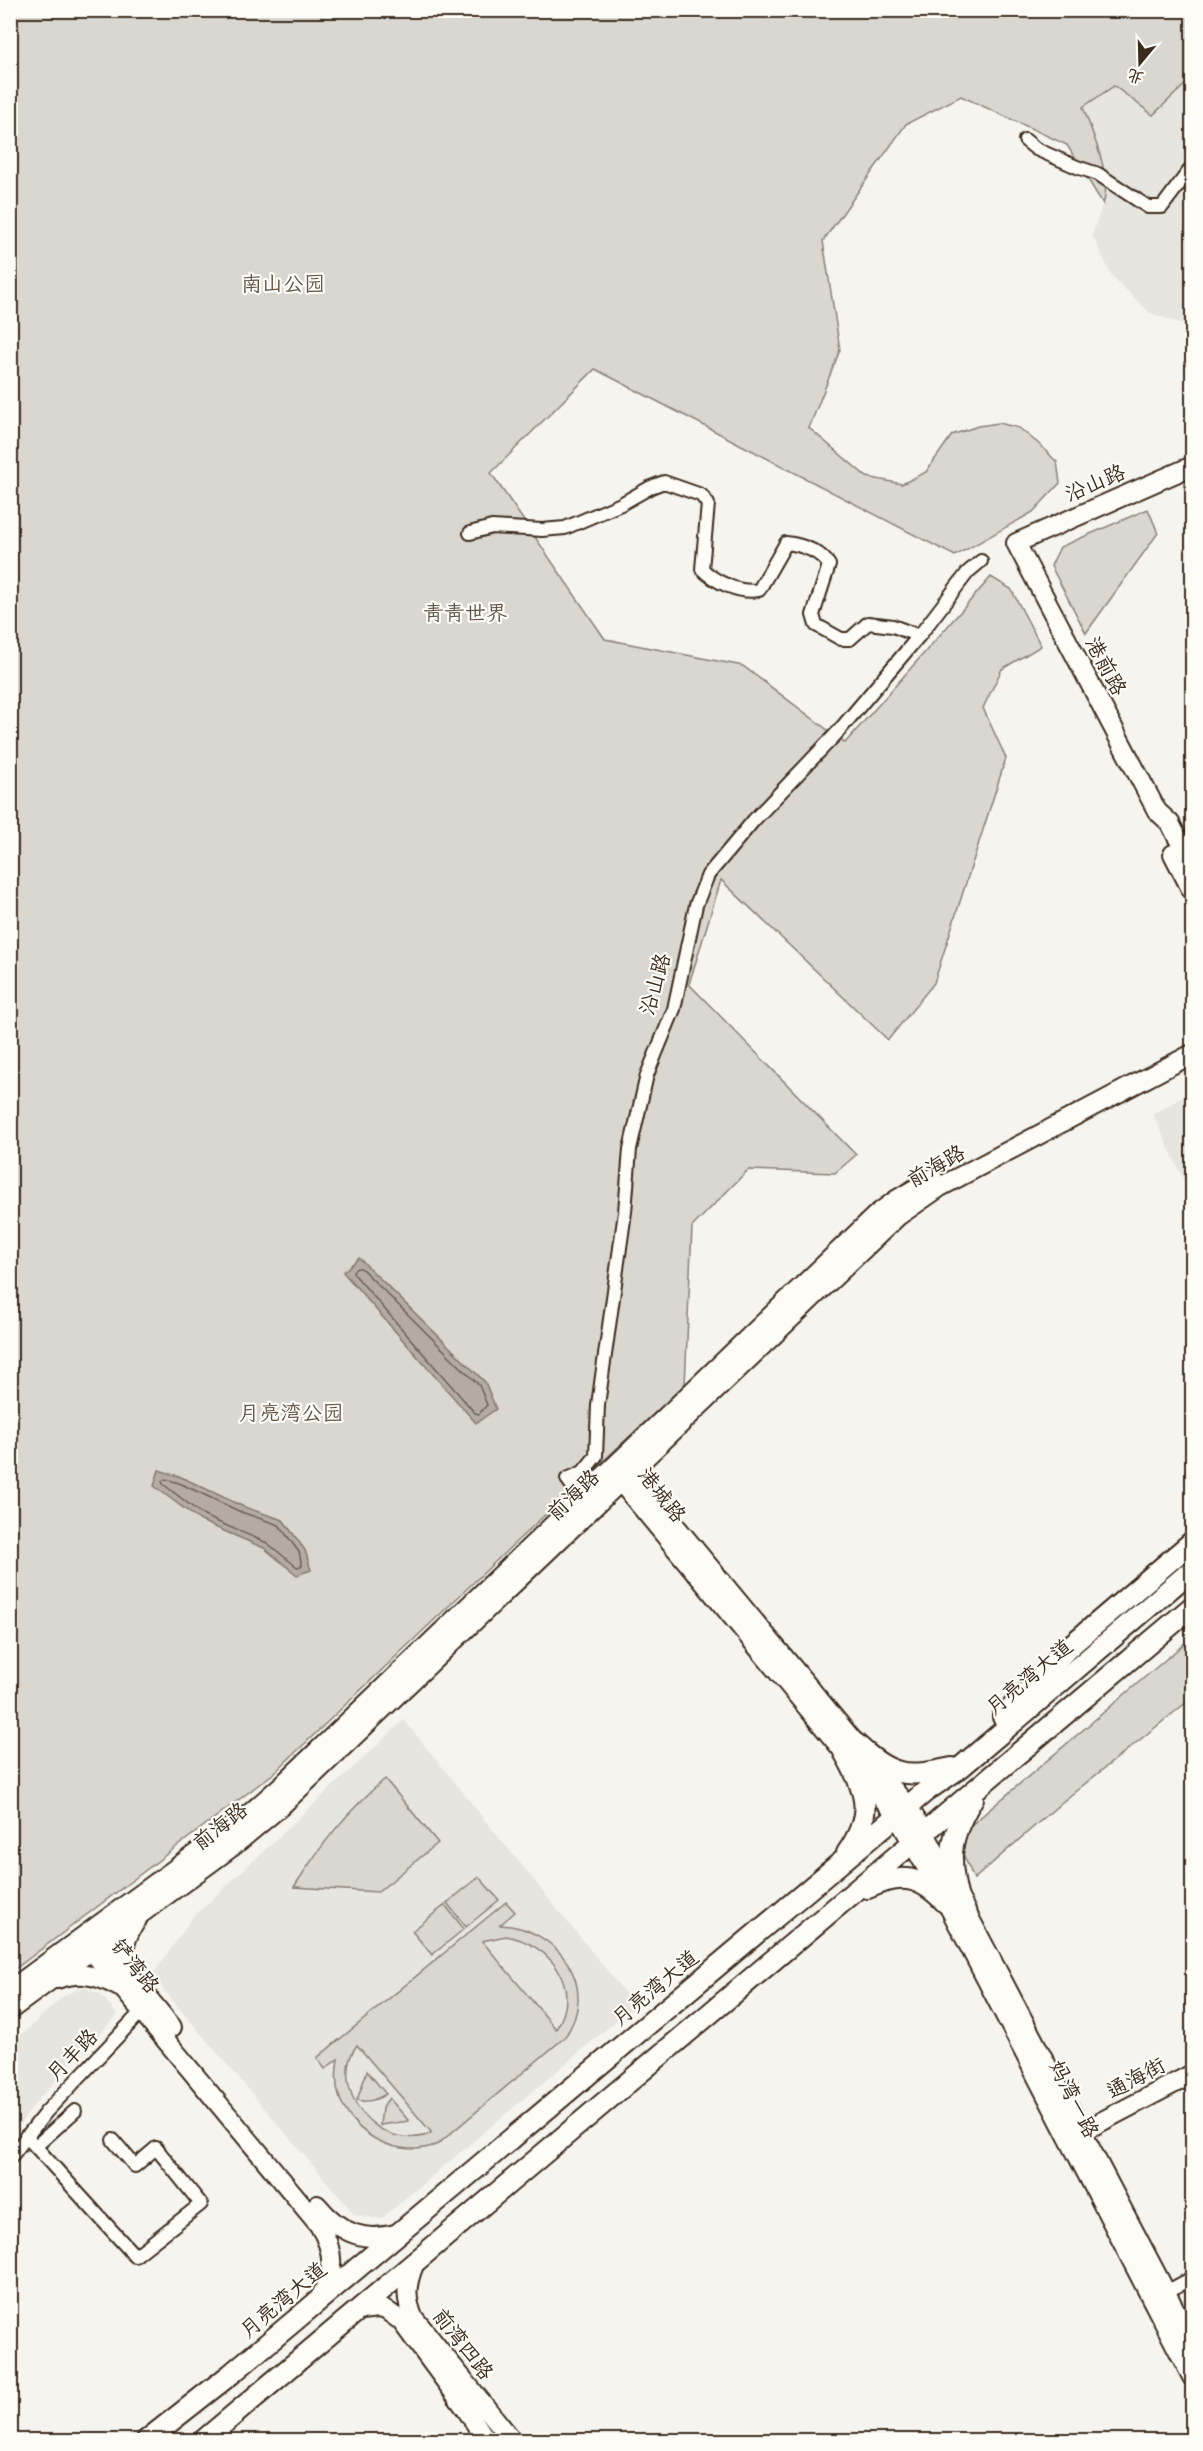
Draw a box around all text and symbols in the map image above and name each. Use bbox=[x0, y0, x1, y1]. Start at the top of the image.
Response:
north arrow bbox=[1110, 33, 1170, 93]
text: 北 bbox=[1125, 64, 1146, 88]
park label: 南山公园 bbox=[241, 271, 325, 297]
street label: 沿山路 bbox=[1061, 459, 1129, 507]
park label: 青青世界 bbox=[423, 600, 507, 626]
street label: 港前路 bbox=[1080, 632, 1132, 700]
street label: 沿山路 bbox=[634, 950, 676, 1018]
street label: 前海路 bbox=[902, 1139, 970, 1193]
park label: 月亮湾公园 bbox=[239, 1400, 344, 1426]
street label: 港城路 bbox=[632, 1462, 692, 1528]
street label: 前海路 bbox=[541, 1464, 605, 1526]
street label: 月亮湾大道 bbox=[980, 1633, 1078, 1721]
street label: 前海路 bbox=[187, 1796, 253, 1856]
street label: 铲湾路 bbox=[105, 1933, 165, 1999]
street label: 月亮湾大道 bbox=[606, 1944, 704, 2032]
street label: 月丰路 bbox=[41, 2023, 103, 2087]
street label: 通海街 bbox=[1102, 2052, 1170, 2104]
street label: 妈湾一路 bbox=[1043, 2056, 1105, 2142]
street label: 月亮湾大道 bbox=[234, 2256, 332, 2344]
street label: 前湾四路 bbox=[427, 2303, 499, 2385]

